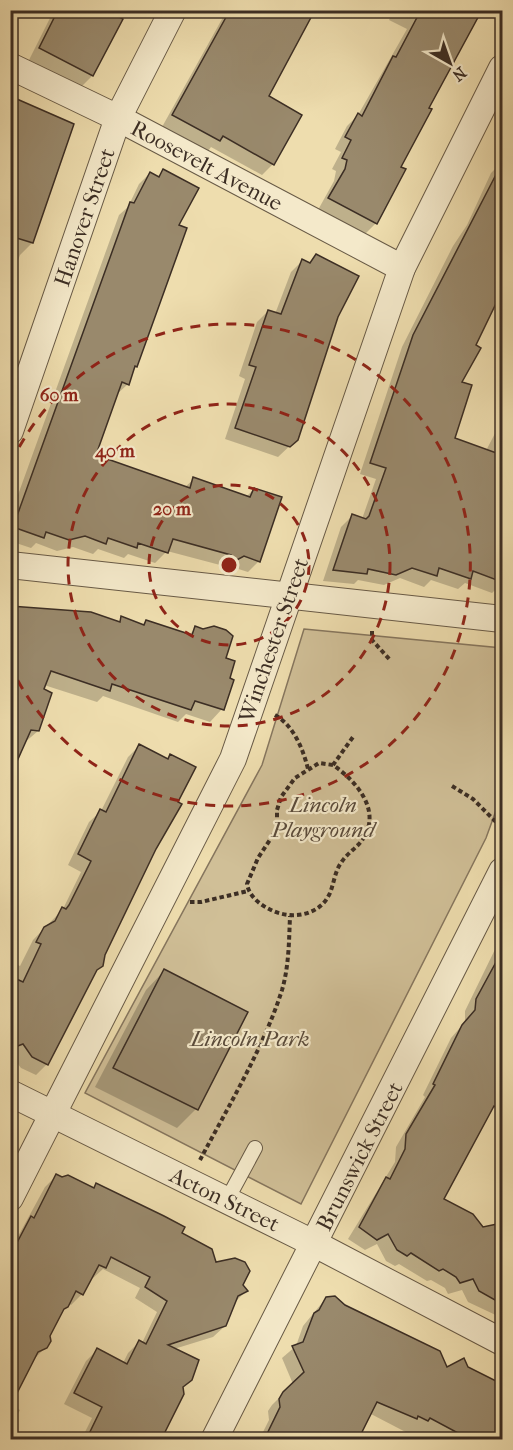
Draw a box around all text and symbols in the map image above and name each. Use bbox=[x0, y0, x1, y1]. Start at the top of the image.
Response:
north arrow bbox=[420, 33, 480, 93]
text: N bbox=[448, 63, 470, 86]
street label: Roosevelt Avenue bbox=[126, 115, 287, 217]
street label: Hanover Street bbox=[49, 145, 121, 290]
text: 60 m bbox=[40, 385, 79, 406]
text: 40 m bbox=[94, 441, 136, 462]
text: 20 m bbox=[153, 499, 192, 520]
street label: Winchester Street bbox=[233, 554, 314, 727]
centre of rings bbox=[219, 555, 239, 575]
park label: Lincoln Playground bbox=[270, 792, 377, 843]
park label: Lincoln Park bbox=[188, 1026, 310, 1052]
street label: Brunswick Street bbox=[311, 1078, 409, 1235]
street label: Acton Street bbox=[165, 1162, 284, 1238]

